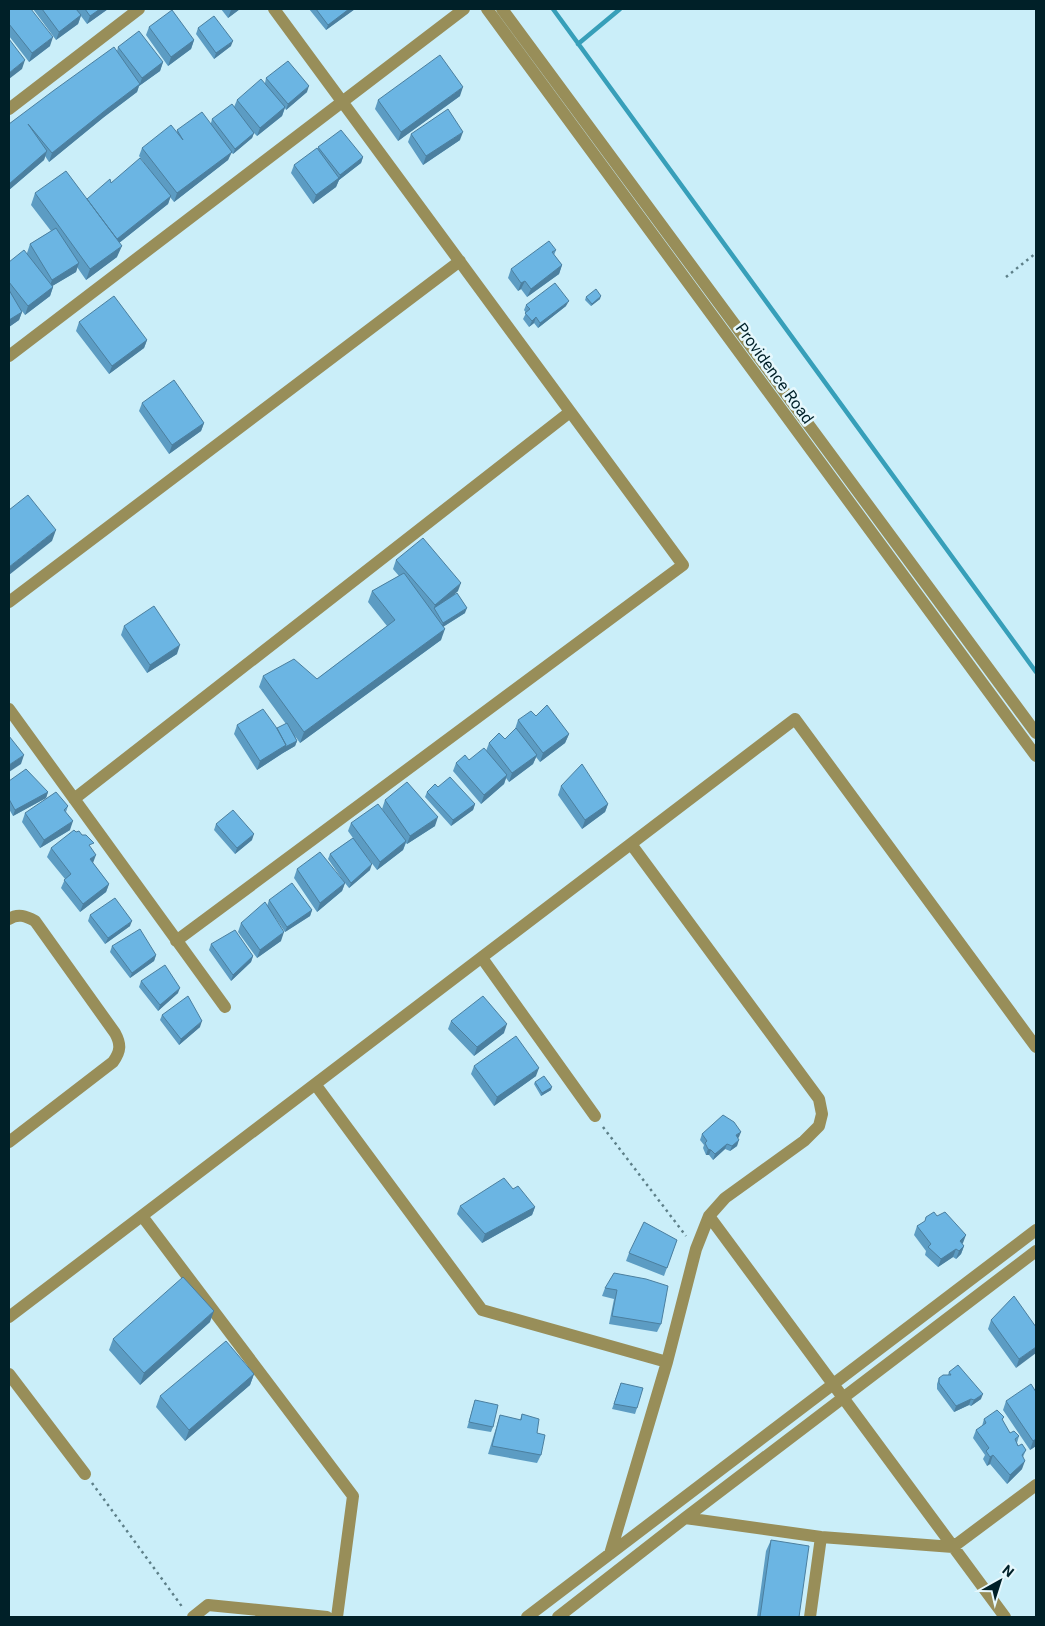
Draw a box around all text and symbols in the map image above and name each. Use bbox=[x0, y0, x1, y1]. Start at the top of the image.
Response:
street label: Providence Road bbox=[732, 319, 818, 427]
north arrow bbox=[975, 1556, 1025, 1606]
text: N bbox=[999, 1562, 1017, 1580]

